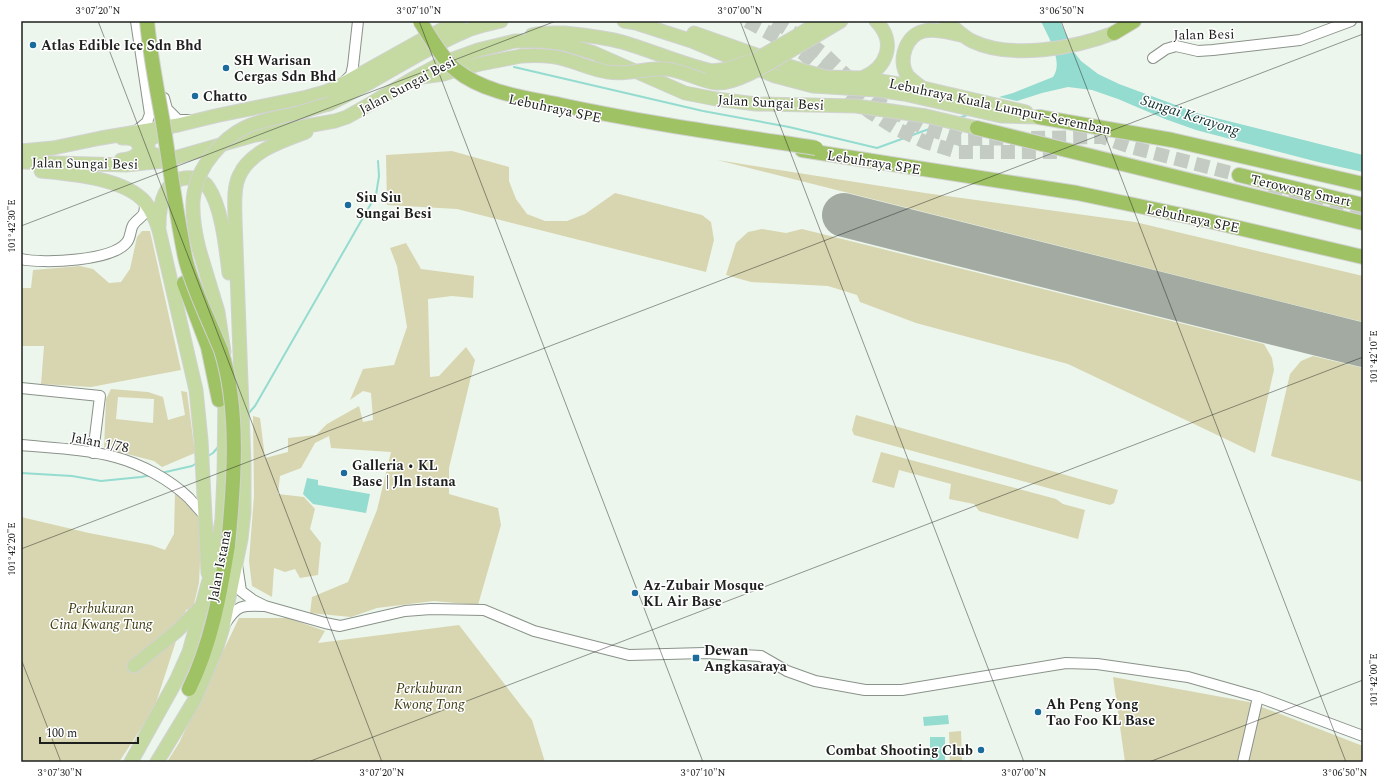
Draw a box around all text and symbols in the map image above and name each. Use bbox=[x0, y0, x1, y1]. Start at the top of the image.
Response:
text: 3°07'20"N bbox=[76, 3, 121, 19]
text: 3°07'10"N bbox=[397, 3, 442, 19]
text: 3°07'00"N bbox=[718, 3, 763, 19]
text: 3°06'50"N bbox=[1040, 3, 1085, 19]
street label: Jalan Besi bbox=[1173, 23, 1235, 46]
place label: Atlas Edible Ice Sdn Bhd bbox=[41, 35, 202, 56]
marker: Atlas Edible Ice Sdn Bhd bbox=[28, 40, 38, 50]
place label: SH Warisan Cergas Sdn Bhd bbox=[234, 50, 336, 87]
street label: Jalan Sungai Besi bbox=[355, 51, 459, 120]
marker: SH Warisan Cergas Sdn Bhd bbox=[221, 63, 231, 73]
street label: Lebuhraya Kuala Lumpur–Seremban bbox=[887, 73, 1113, 140]
place label: Chatto bbox=[203, 86, 248, 107]
street label: Lebuhraya SPE bbox=[506, 88, 603, 129]
street label: Jalan Sungai Besi bbox=[717, 89, 825, 116]
water label: Sungai Kerayong bbox=[1138, 89, 1243, 143]
marker: Chatto bbox=[190, 91, 200, 101]
street label: Lebuhraya SPE bbox=[826, 145, 922, 180]
street label: Jalan Sungai Besi bbox=[32, 152, 138, 175]
street label: Terowong Smart bbox=[1248, 169, 1353, 212]
place label: Siu Siu Sungai Besi bbox=[356, 187, 432, 224]
street label: Lebuhraya SPE bbox=[1144, 198, 1241, 239]
text: 101°42'30"E bbox=[4, 199, 20, 253]
marker: Siu Siu Sungai Besi bbox=[343, 200, 353, 210]
text: 101°42'10"E bbox=[1366, 330, 1382, 384]
street label: Jalan 1/78 bbox=[69, 427, 131, 458]
place label: Galleria • KL Base | Jln Istana bbox=[352, 455, 457, 492]
marker: Galleria • KL Base | Jln Istana bbox=[339, 468, 349, 478]
text: 101°42'20"E bbox=[4, 522, 20, 576]
street label: Jalan Istana bbox=[202, 528, 237, 604]
place label: Az-Zubair Mosque KL Air Base bbox=[643, 575, 764, 612]
marker: Az-Zubair Mosque KL Air Base bbox=[630, 588, 640, 598]
park label: Perbukuran Cina Kwang Tung bbox=[50, 598, 153, 635]
place label: Dewan Angkasaraya bbox=[704, 640, 788, 677]
marker: Dewan Angkasaraya bbox=[691, 653, 701, 663]
text: 101°42'00"E bbox=[1366, 653, 1382, 707]
park label: Perkuburan Kwong Tong bbox=[394, 678, 465, 715]
place label: Ah Peng Yong Tao Foo KL Base bbox=[1046, 694, 1155, 731]
marker: Ah Peng Yong Tao Foo KL Base bbox=[1033, 707, 1043, 717]
scale bar bbox=[40, 719, 138, 745]
text: 100 m bbox=[46, 724, 77, 743]
place label: Combat Shooting Club bbox=[826, 740, 973, 761]
marker: Combat Shooting Club bbox=[976, 745, 986, 755]
text: 3°07'30"N bbox=[38, 765, 83, 781]
text: 3°07'20"N bbox=[360, 765, 405, 781]
text: 3°07'10"N bbox=[681, 765, 726, 781]
text: 3°07'00"N bbox=[1002, 765, 1047, 781]
text: 3°06'50"N bbox=[1323, 765, 1368, 781]

